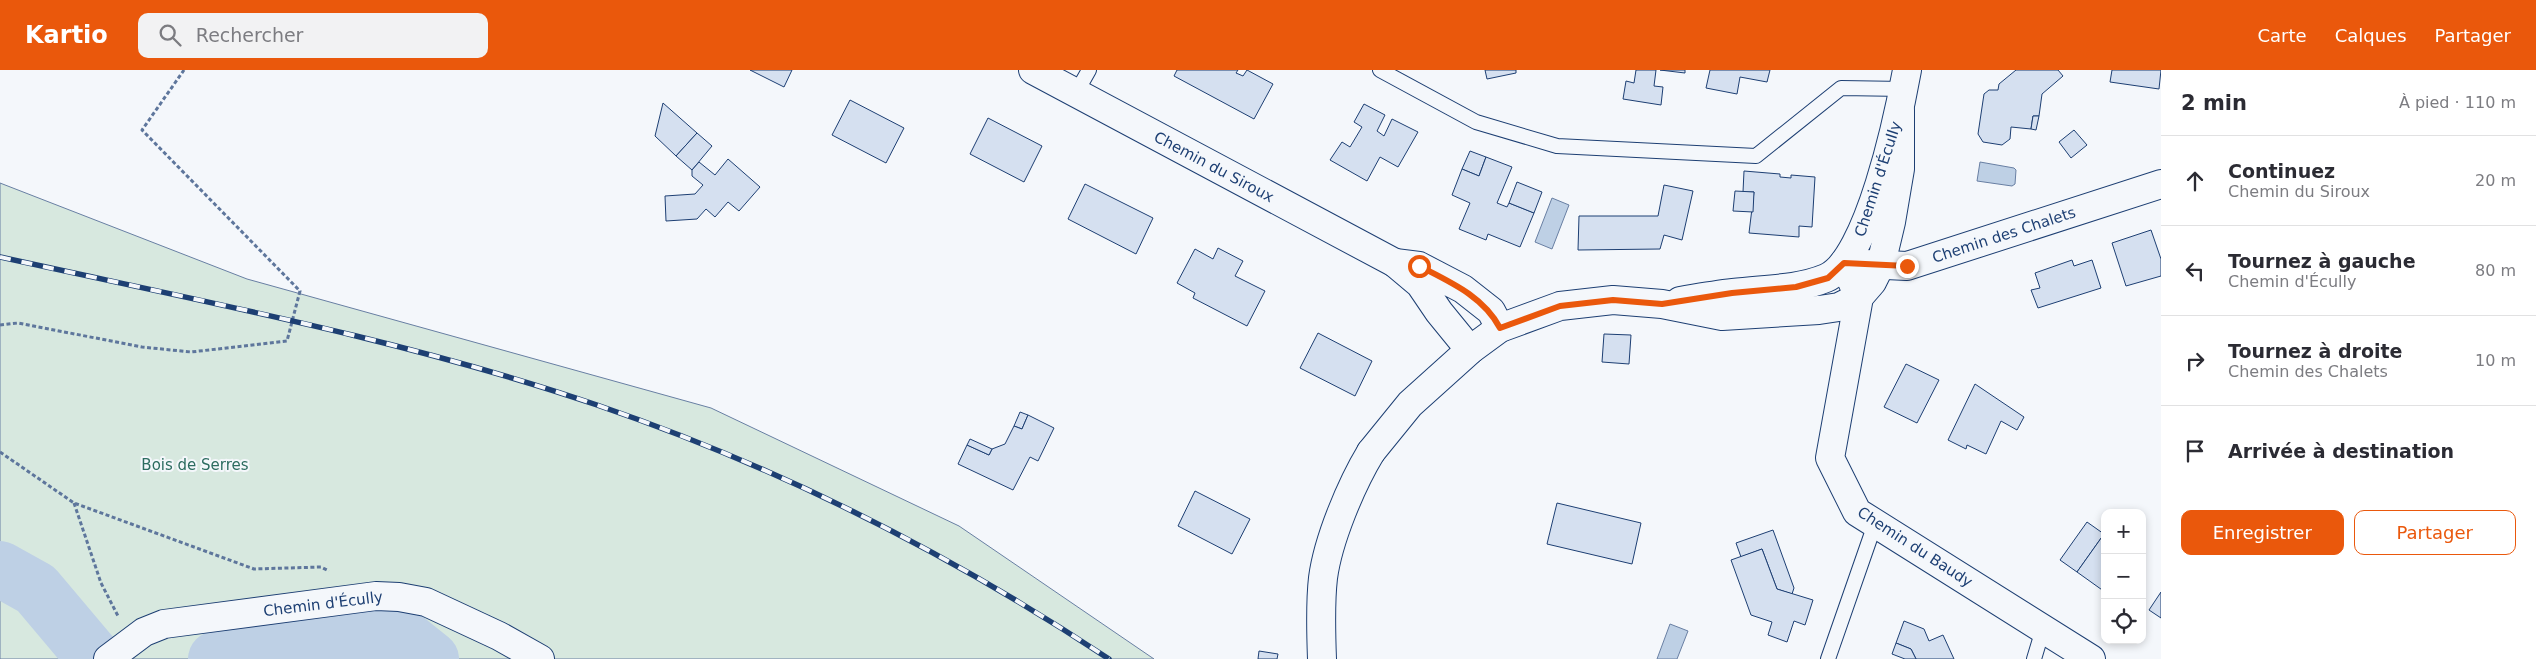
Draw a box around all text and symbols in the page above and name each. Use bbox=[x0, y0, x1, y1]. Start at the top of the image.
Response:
search box bbox=[138, 13, 488, 58]
text: Kartio bbox=[25, 21, 108, 49]
icon: search bbox=[156, 21, 184, 49]
text: Rechercher bbox=[196, 24, 303, 46]
text: Carte bbox=[2258, 25, 2307, 46]
text: Calques bbox=[2335, 25, 2407, 46]
text: Partager bbox=[2435, 25, 2511, 46]
text: 2 min bbox=[2181, 91, 2247, 115]
text: À pied · 110 m bbox=[2399, 93, 2516, 112]
street label: Chemin d'Écully bbox=[1850, 119, 1905, 239]
street label: Chemin du Siroux bbox=[1151, 128, 1277, 206]
text: Continuez bbox=[2228, 160, 2335, 182]
icon: ahead bbox=[2181, 167, 2209, 195]
text: 20 m bbox=[2475, 171, 2516, 190]
text: Chemin du Siroux bbox=[2228, 182, 2370, 201]
street label: Chemin des Chalets bbox=[1930, 203, 2078, 267]
text: Tournez à gauche bbox=[2228, 250, 2416, 272]
route start bbox=[1408, 255, 1431, 278]
route end bbox=[1896, 255, 1919, 278]
icon: left bbox=[2181, 257, 2209, 285]
text: 80 m bbox=[2475, 261, 2516, 280]
text: Chemin d'Écully bbox=[2228, 272, 2356, 291]
text: Tournez à droite bbox=[2228, 340, 2402, 362]
icon: right bbox=[2181, 347, 2209, 375]
text: 10 m bbox=[2475, 351, 2516, 370]
text: Chemin des Chalets bbox=[2228, 362, 2388, 381]
icon: arrive bbox=[2181, 437, 2209, 465]
text: Arrivée à destination bbox=[2228, 440, 2454, 462]
park label: Bois de Serres bbox=[141, 456, 249, 474]
street label: Chemin du Baudy bbox=[1854, 503, 1976, 591]
map controls bbox=[2101, 509, 2146, 644]
button: + bbox=[2101, 509, 2146, 554]
button: Enregistrer bbox=[2181, 510, 2344, 555]
button: Partager bbox=[2354, 510, 2516, 555]
button: − bbox=[2101, 554, 2146, 599]
street label: Chemin d'Écully bbox=[262, 587, 384, 620]
button: locate bbox=[2101, 599, 2146, 644]

